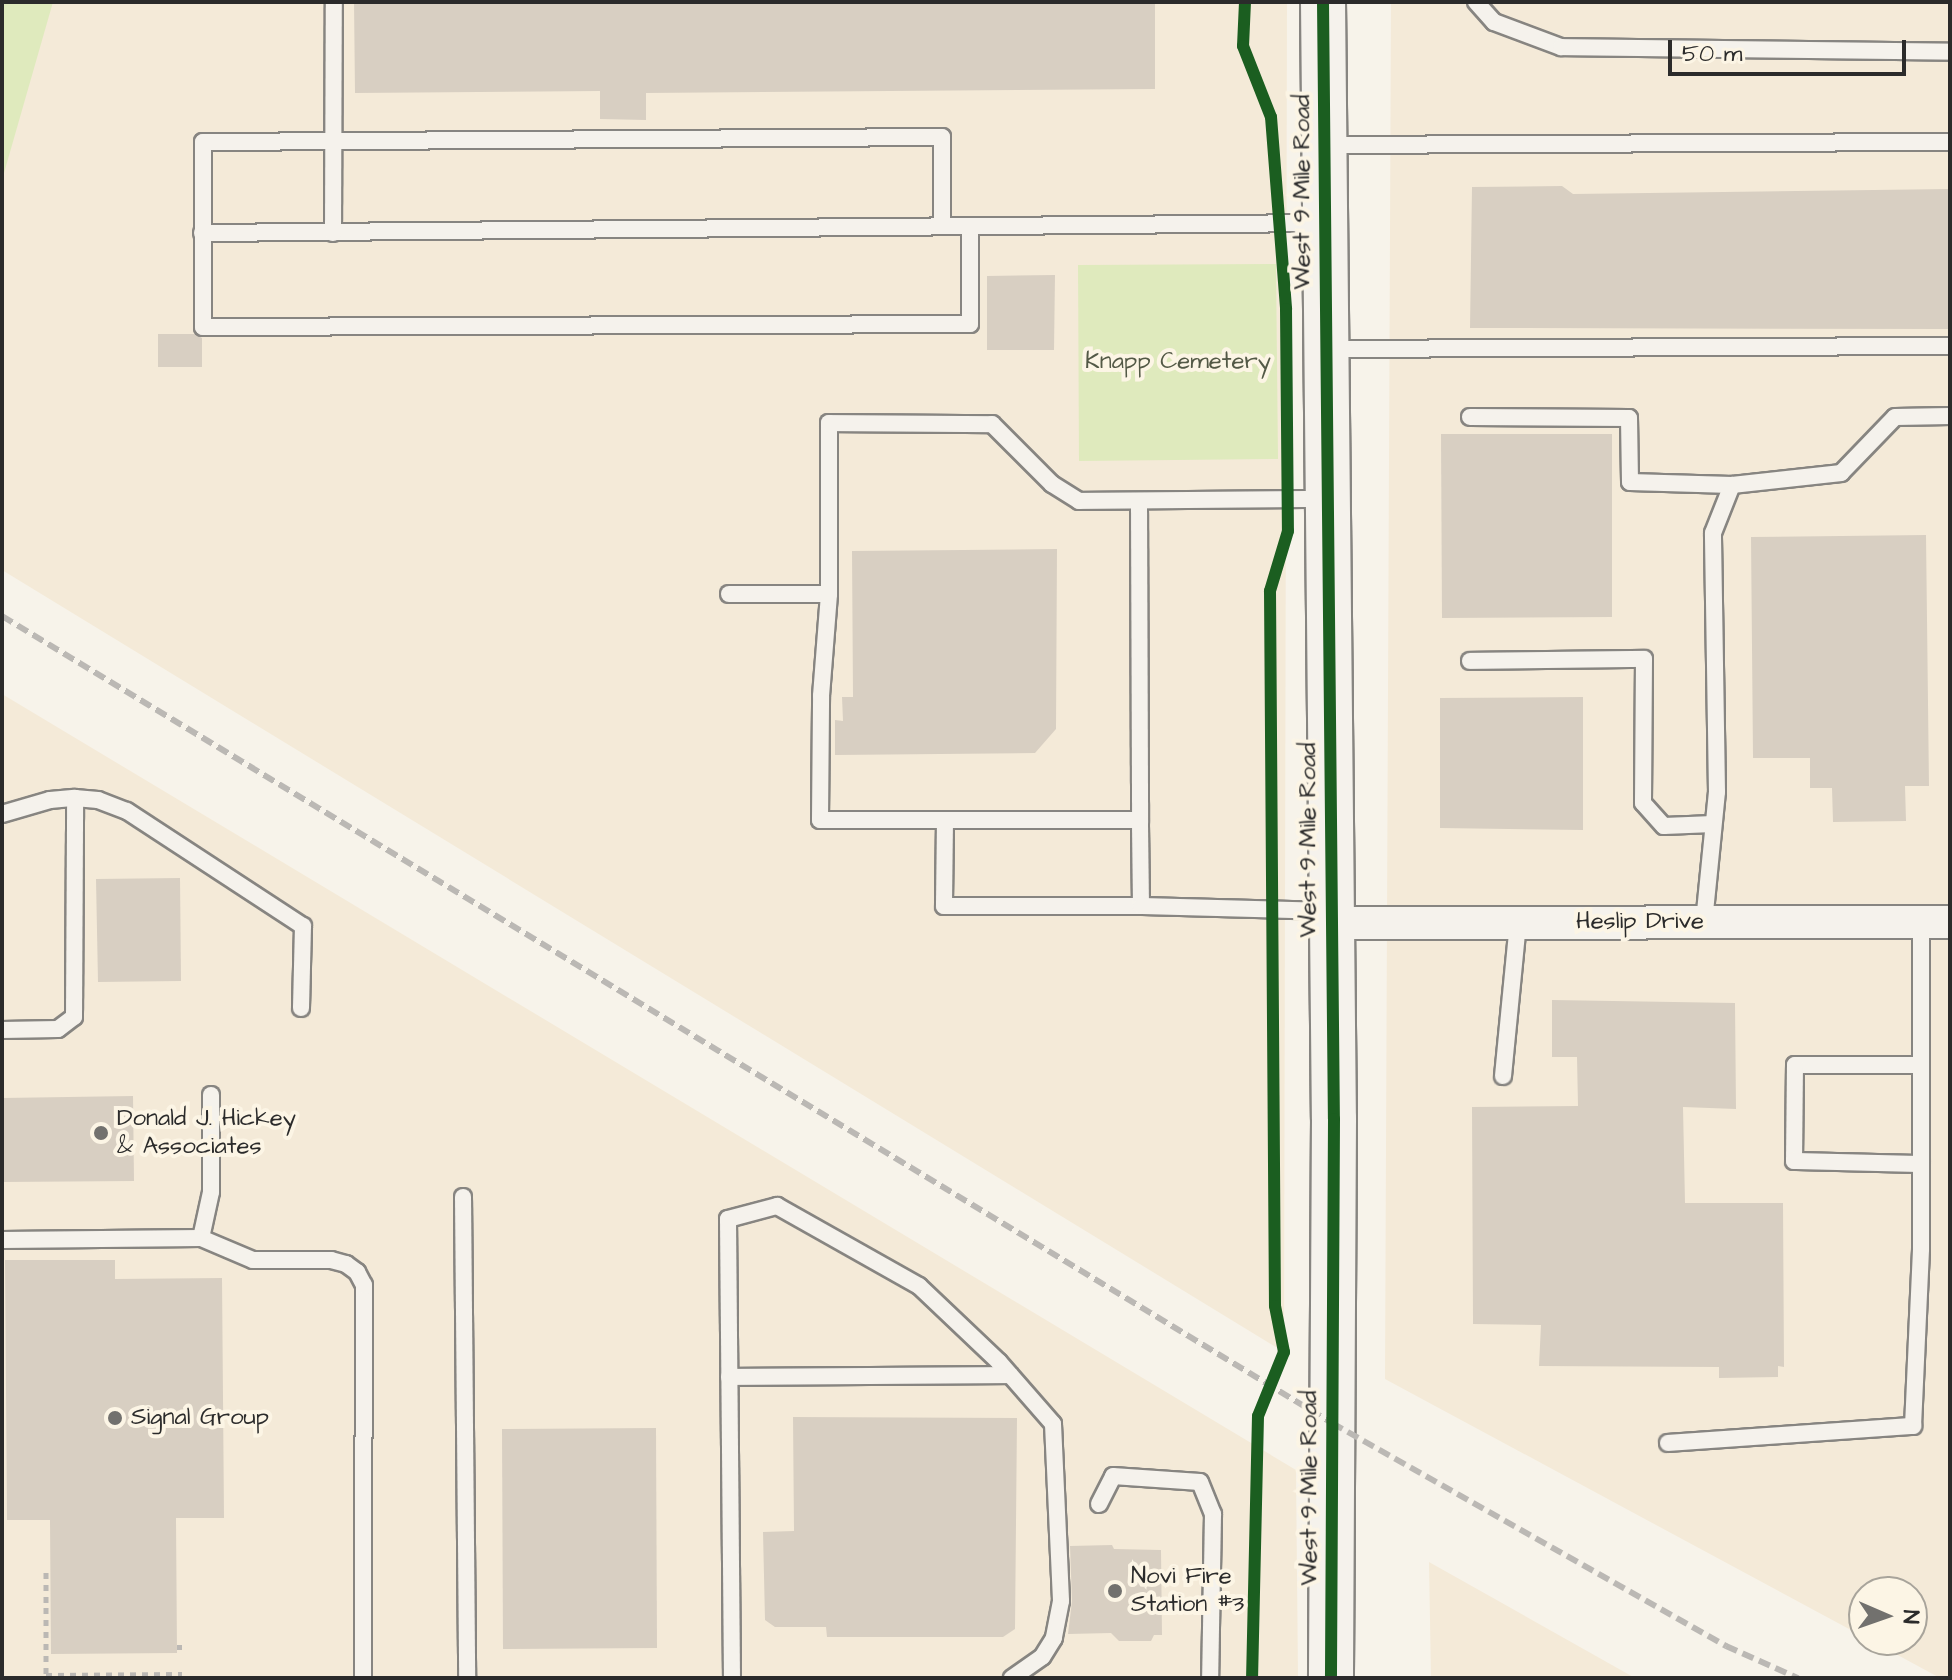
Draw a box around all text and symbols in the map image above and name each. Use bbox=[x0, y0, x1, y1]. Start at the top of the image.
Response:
scale bar bbox=[1672, 24, 1910, 74]
text: 50 m bbox=[1682, 37, 1742, 71]
street label: West 9 Mile Road bbox=[1289, 94, 1317, 290]
park label: Knapp Cemetery bbox=[1085, 348, 1271, 376]
street label: West 9 Mile Road bbox=[1295, 742, 1323, 938]
street label: Heslip Drive bbox=[1576, 908, 1704, 936]
place label: Donald J. Hickey & Associates bbox=[117, 1105, 296, 1161]
marker: Donald J. Hickey & Associates bbox=[92, 1124, 110, 1142]
street label: West 9 Mile Road bbox=[1296, 1390, 1324, 1586]
place label: Signal Group bbox=[131, 1404, 269, 1432]
marker: Signal Group bbox=[106, 1409, 124, 1427]
place label: Novi Fire Station #3 bbox=[1131, 1563, 1244, 1619]
north arrow bbox=[1848, 1576, 1928, 1656]
marker: Novi Fire Station #3 bbox=[1106, 1582, 1124, 1600]
text: N bbox=[1895, 1609, 1926, 1624]

